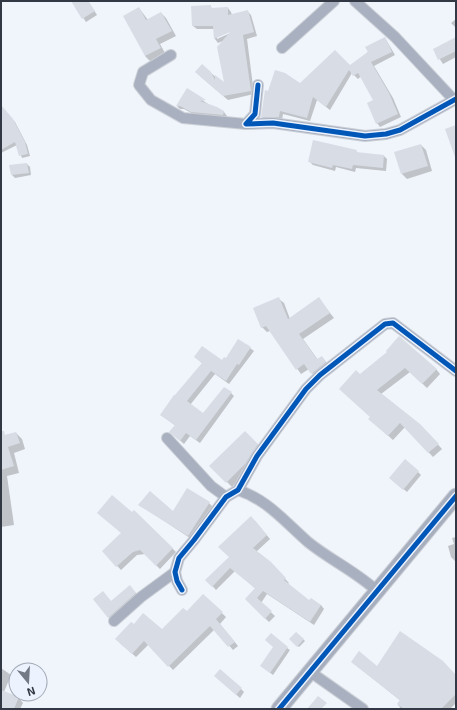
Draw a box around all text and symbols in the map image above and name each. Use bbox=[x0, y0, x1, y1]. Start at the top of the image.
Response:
north arrow bbox=[8, 662, 48, 702]
text: N bbox=[25, 685, 37, 699]

